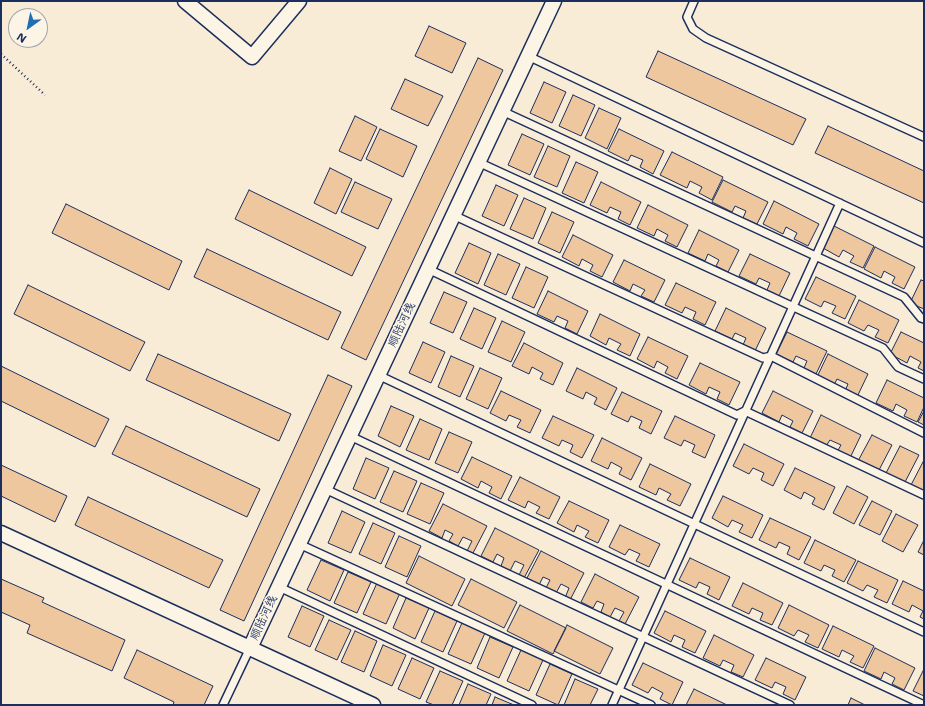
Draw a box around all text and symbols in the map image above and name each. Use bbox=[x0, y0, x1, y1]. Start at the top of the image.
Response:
north arrow bbox=[8, 8, 48, 48]
text: N bbox=[14, 29, 29, 46]
street label: 顺陆河线 bbox=[385, 300, 419, 350]
street label: 顺陆河线 bbox=[247, 593, 281, 643]

